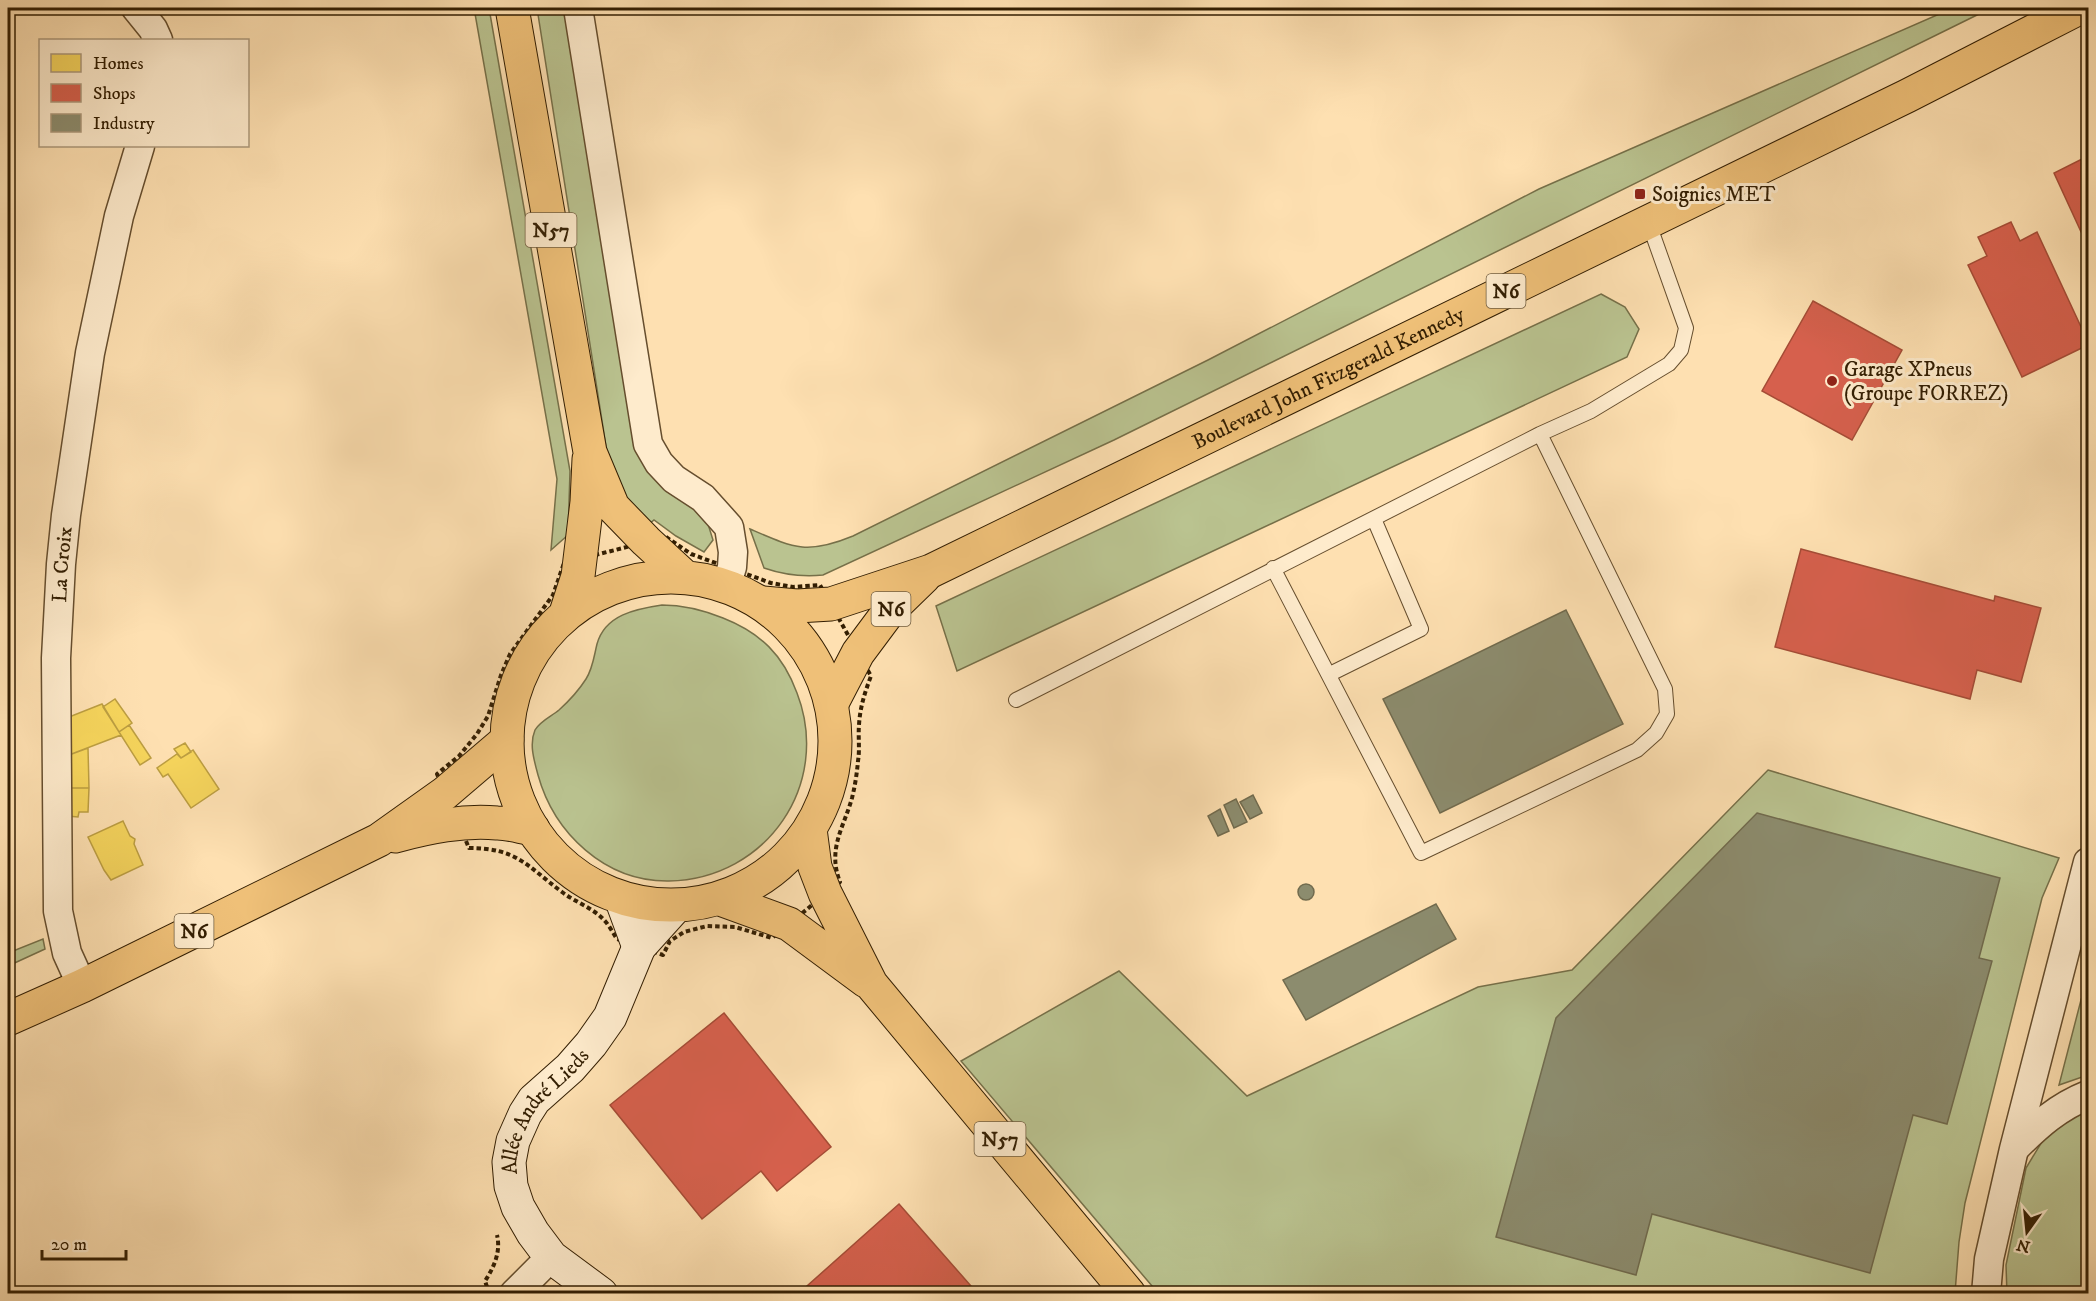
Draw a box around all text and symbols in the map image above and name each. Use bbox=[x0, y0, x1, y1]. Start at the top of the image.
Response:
legend bbox=[39, 39, 249, 147]
text: Homes bbox=[93, 53, 144, 75]
text: Shops bbox=[93, 83, 136, 105]
text: Industry bbox=[93, 113, 155, 135]
place label: Soignies MET bbox=[1652, 182, 1776, 208]
marker: Soignies MET bbox=[1633, 187, 1647, 201]
road number: N57 bbox=[526, 213, 576, 247]
road number: N6 bbox=[1486, 274, 1526, 308]
street label: Boulevard John Fitzgerald Kennedy bbox=[1188, 301, 1470, 456]
place label: Garage XPneus (Groupe FORREZ) bbox=[1844, 357, 2008, 407]
marker: Garage XPneus (Groupe FORREZ) bbox=[1825, 374, 1839, 388]
street label: La Croix bbox=[47, 525, 79, 603]
road number: N6 bbox=[872, 592, 910, 626]
road number: N6 bbox=[174, 914, 214, 948]
street label: Allée André Lieds bbox=[497, 1043, 595, 1176]
road number: N57 bbox=[974, 1122, 1026, 1156]
north arrow bbox=[1997, 1202, 2057, 1262]
scale bar bbox=[42, 1223, 126, 1261]
text: 20 m bbox=[51, 1234, 87, 1256]
text: N bbox=[2014, 1234, 2032, 1257]

